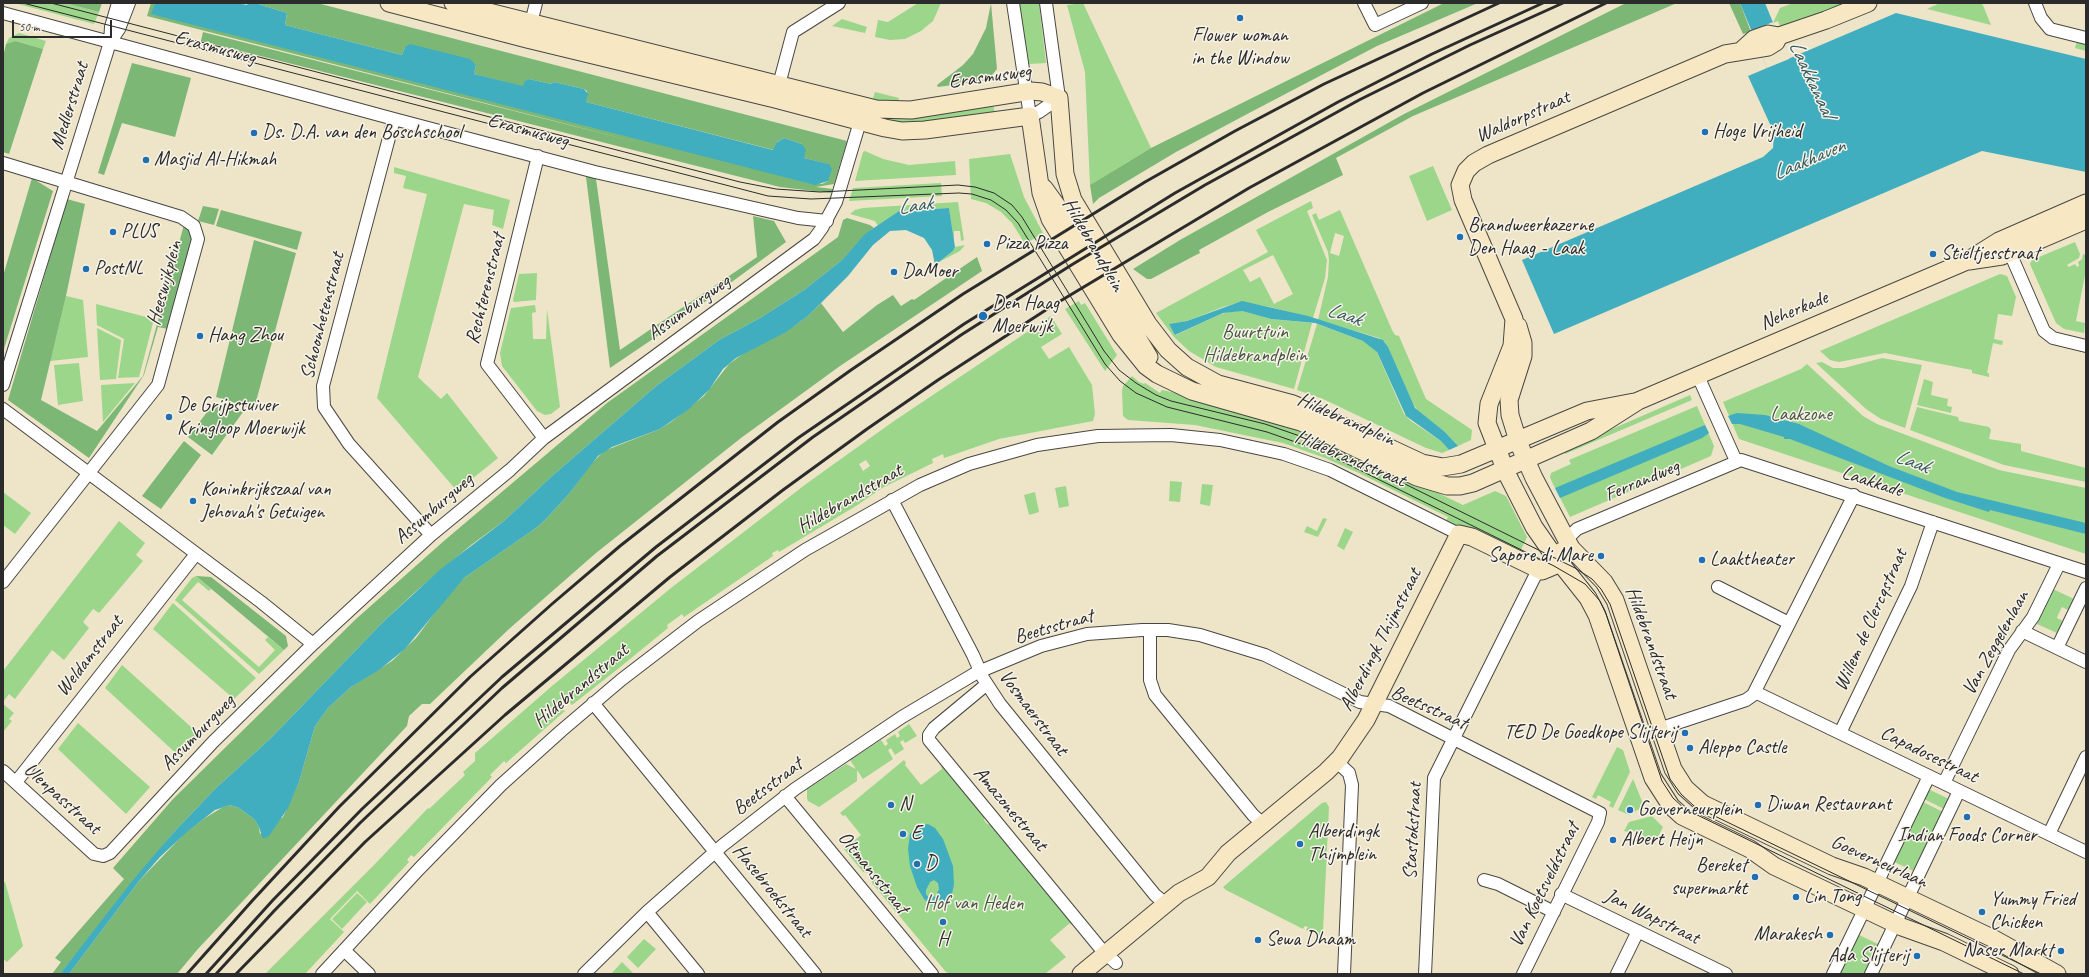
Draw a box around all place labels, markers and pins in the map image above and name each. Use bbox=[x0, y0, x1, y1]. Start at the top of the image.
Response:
marker: Flower woman in the Window bbox=[1235, 13, 1245, 23]
place label: Flower woman in the Window bbox=[1191, 24, 1289, 71]
place label: Hoge Vrijheid bbox=[1713, 120, 1801, 144]
place label: Ds. D.A. van den Boschschool bbox=[262, 121, 462, 145]
marker: Hoge Vrijheid bbox=[1700, 127, 1710, 137]
marker: Ds. D.A. van den Boschschool bbox=[249, 128, 259, 138]
place label: Masjid Al-Hikmah bbox=[154, 148, 276, 172]
marker: Masjid Al-Hikmah bbox=[141, 155, 151, 165]
place label: Brandweerkazerne Den Haag - Laak bbox=[1468, 214, 1593, 261]
place label: PLUS bbox=[121, 220, 158, 244]
marker: PLUS bbox=[108, 227, 118, 237]
place label: Pizza Pizza bbox=[995, 232, 1068, 256]
marker: Brandweerkazerne Den Haag - Laak bbox=[1455, 232, 1465, 242]
marker: Pizza Pizza bbox=[982, 239, 992, 249]
place label: Stieltjesstraat bbox=[1941, 242, 2039, 266]
marker: Stieltjesstraat bbox=[1928, 249, 1938, 259]
place label: PostNL bbox=[94, 257, 143, 281]
place label: DaMoer bbox=[902, 260, 957, 284]
marker: PostNL bbox=[81, 264, 91, 274]
marker: DaMoer bbox=[889, 267, 899, 277]
place label: Den Haag Moerwijk bbox=[992, 292, 1059, 339]
marker: Den Haag Moerwijk bbox=[977, 310, 989, 322]
place label: Hang Zhou bbox=[208, 324, 283, 348]
marker: Hang Zhou bbox=[195, 331, 205, 341]
place label: De Grijpstuiver Kringloop Moerwijk bbox=[177, 394, 305, 441]
marker: De Grijpstuiver Kringloop Moerwijk bbox=[164, 412, 174, 422]
place label: Koninkrijkszaal van Jehovah's Getuigen bbox=[201, 478, 331, 525]
marker: Koninkrijkszaal van Jehovah's Getuigen bbox=[188, 496, 198, 506]
place label: Sapore di Mare bbox=[1488, 544, 1593, 568]
place label: Laaktheater bbox=[1710, 548, 1794, 572]
marker: Sapore di Mare bbox=[1596, 551, 1606, 561]
marker: Laaktheater bbox=[1697, 555, 1707, 565]
place label: TED De Goedkope Slijterij bbox=[1504, 721, 1677, 745]
marker: TED De Goedkope Slijterij bbox=[1680, 728, 1690, 738]
place label: Aleppo Castle bbox=[1698, 736, 1786, 760]
marker: Aleppo Castle bbox=[1685, 743, 1695, 753]
place label: N bbox=[899, 793, 911, 817]
place label: Diwan Restaurant bbox=[1766, 793, 1891, 817]
place label: Goeverneurplein bbox=[1638, 798, 1742, 822]
marker: N bbox=[886, 800, 896, 810]
marker: Diwan Restaurant bbox=[1753, 800, 1763, 810]
marker: Goeverneurplein bbox=[1625, 805, 1635, 815]
marker: Indian Foods Corner bbox=[1962, 812, 1972, 822]
place label: Alberdingk Thijmplein bbox=[1308, 820, 1379, 867]
place label: E bbox=[911, 822, 922, 846]
place label: Indian Foods Corner bbox=[1898, 824, 2036, 848]
place label: Albert Heijn bbox=[1621, 828, 1703, 852]
marker: E bbox=[898, 829, 908, 839]
marker: Albert Heijn bbox=[1608, 835, 1618, 845]
marker: Alberdingk Thijmplein bbox=[1295, 839, 1305, 849]
place label: D bbox=[925, 852, 937, 876]
place label: Bereket supermarkt bbox=[1671, 854, 1747, 901]
marker: D bbox=[912, 859, 922, 869]
marker: Bereket supermarkt bbox=[1750, 872, 1760, 882]
place label: Lin Tong bbox=[1804, 885, 1861, 909]
place label: Yummy Fried Chicken bbox=[1990, 888, 2076, 935]
marker: Lin Tong bbox=[1791, 892, 1801, 902]
marker: Yummy Fried Chicken bbox=[1977, 907, 1987, 917]
marker: H bbox=[938, 917, 948, 927]
place label: Marakesh bbox=[1754, 923, 1822, 947]
place label: H bbox=[937, 928, 949, 952]
place label: Sewa Dhaam bbox=[1266, 928, 1355, 952]
marker: Marakesh bbox=[1825, 930, 1835, 940]
marker: Sewa Dhaam bbox=[1253, 935, 1263, 945]
place label: Naser Markt bbox=[1963, 939, 2053, 963]
place label: Ada Slijterij bbox=[1828, 944, 1909, 968]
marker: Naser Markt bbox=[2056, 946, 2066, 956]
marker: Ada Slijterij bbox=[1912, 951, 1922, 961]

